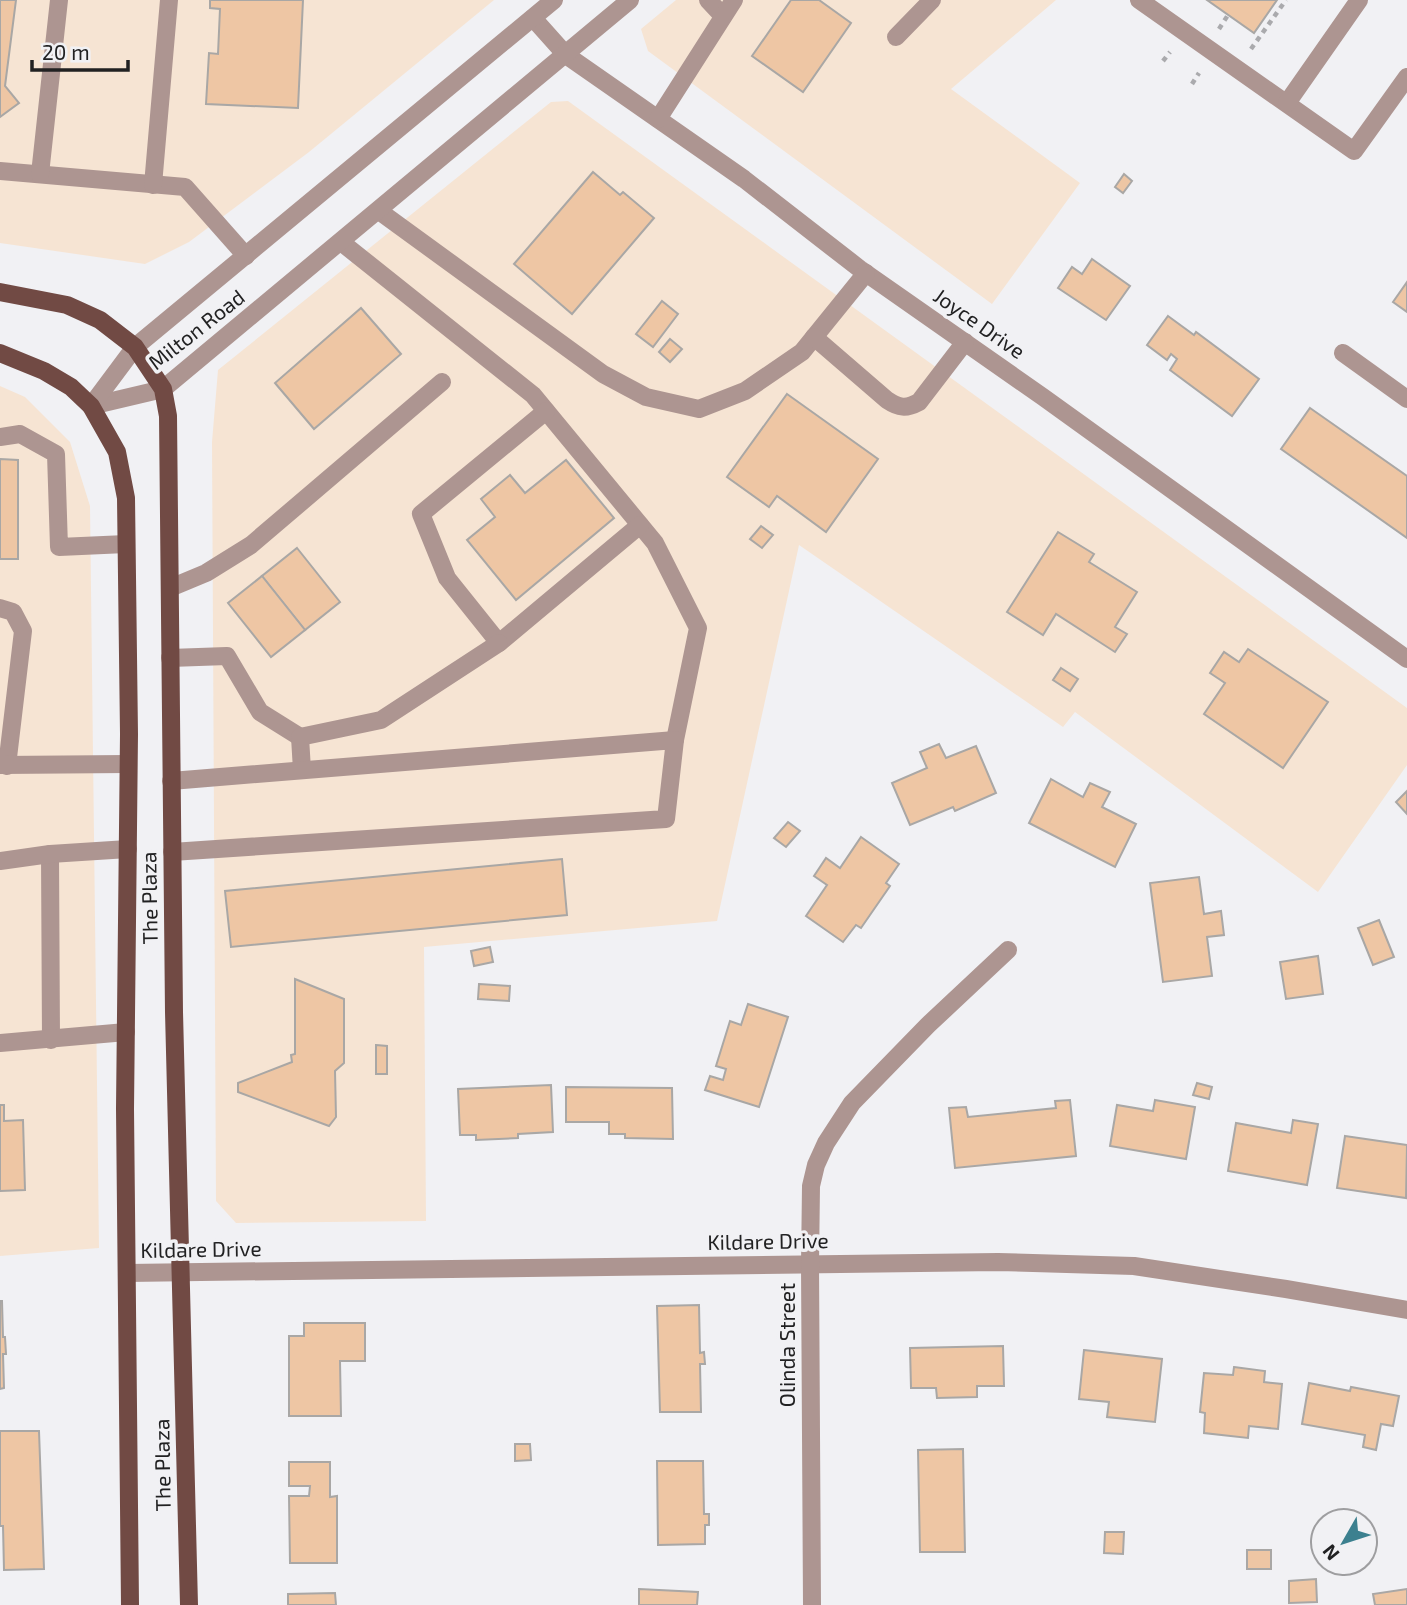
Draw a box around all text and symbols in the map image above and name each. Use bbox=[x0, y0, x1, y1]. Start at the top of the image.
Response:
scale bar bbox=[32, 28, 128, 72]
text: 20 m bbox=[42, 39, 90, 64]
street label: Joyce Drive bbox=[929, 282, 1030, 363]
street label: Milton Road bbox=[143, 284, 249, 374]
street label: The Plaza bbox=[135, 851, 162, 945]
street label: Kildare Drive bbox=[707, 1227, 829, 1254]
street label: Kildare Drive bbox=[140, 1235, 262, 1262]
street label: Olinda Street bbox=[774, 1283, 799, 1407]
street label: The Plaza bbox=[148, 1418, 175, 1512]
north arrow bbox=[1309, 1507, 1379, 1577]
text: N bbox=[1317, 1540, 1344, 1566]

